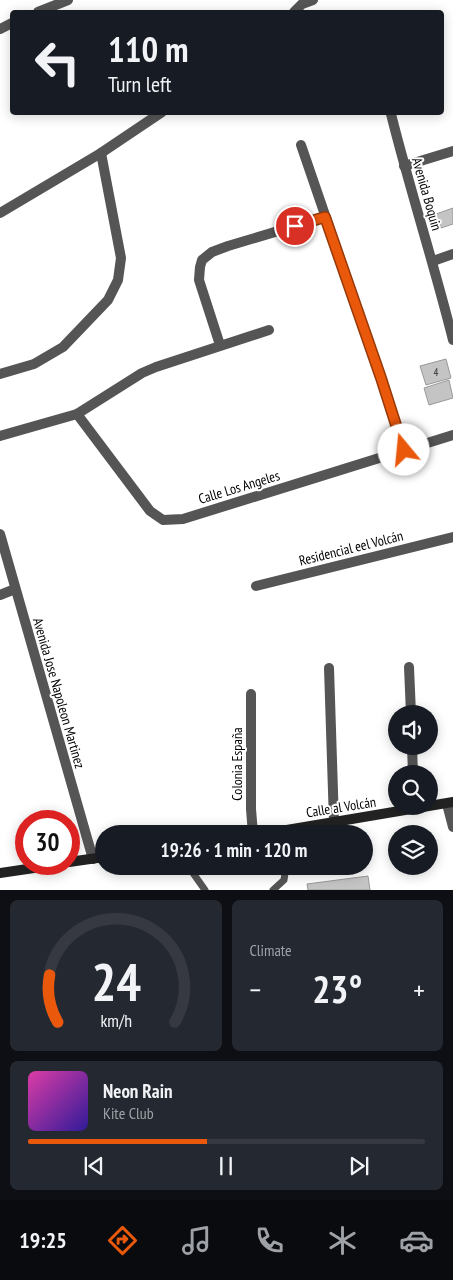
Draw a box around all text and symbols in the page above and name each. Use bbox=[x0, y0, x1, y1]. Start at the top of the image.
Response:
text: 110 m bbox=[108, 26, 189, 72]
icon: left bbox=[25, 30, 90, 95]
text: Turn left bbox=[108, 70, 172, 98]
street label: Avenida Boquin bbox=[408, 155, 446, 233]
pin bbox=[274, 205, 316, 247]
icon: arrive bbox=[281, 212, 309, 240]
house number: 4 bbox=[434, 365, 439, 379]
position arrow bbox=[377, 423, 429, 475]
street label: Calle Los Angeles bbox=[196, 466, 282, 508]
street label: Residencial eel Volcán bbox=[297, 526, 405, 570]
street label: Avenida Jose Napoleon Martinez bbox=[29, 616, 89, 770]
map controls bbox=[388, 705, 438, 875]
button: sound bbox=[388, 705, 438, 755]
street label: Colonia España bbox=[228, 727, 246, 801]
button: search bbox=[388, 765, 438, 815]
street label: Calle al Volcán bbox=[305, 793, 377, 821]
speed limit sign: 30 bbox=[15, 810, 80, 875]
button: layers bbox=[388, 825, 438, 875]
text: 19:26 · 1 min · 120 m bbox=[161, 838, 307, 862]
text: Climate bbox=[250, 940, 292, 960]
text: 24 bbox=[91, 948, 141, 1015]
text: 23° bbox=[312, 964, 362, 1013]
text: − bbox=[250, 971, 261, 1008]
text: + bbox=[413, 971, 425, 1008]
text: km/h bbox=[100, 1009, 132, 1032]
text: Neon Rain bbox=[103, 1079, 172, 1103]
text: Kite Club bbox=[103, 1103, 154, 1123]
icon: previous bbox=[80, 1152, 108, 1180]
icon: pause bbox=[212, 1152, 240, 1180]
icon: next bbox=[345, 1152, 373, 1180]
icon: directions bbox=[105, 1223, 140, 1258]
icon: music bbox=[179, 1223, 214, 1258]
icon: phone bbox=[252, 1223, 287, 1258]
icon: climate bbox=[325, 1223, 360, 1258]
icon: car bbox=[399, 1223, 434, 1258]
text: 19:25 bbox=[19, 1226, 67, 1254]

